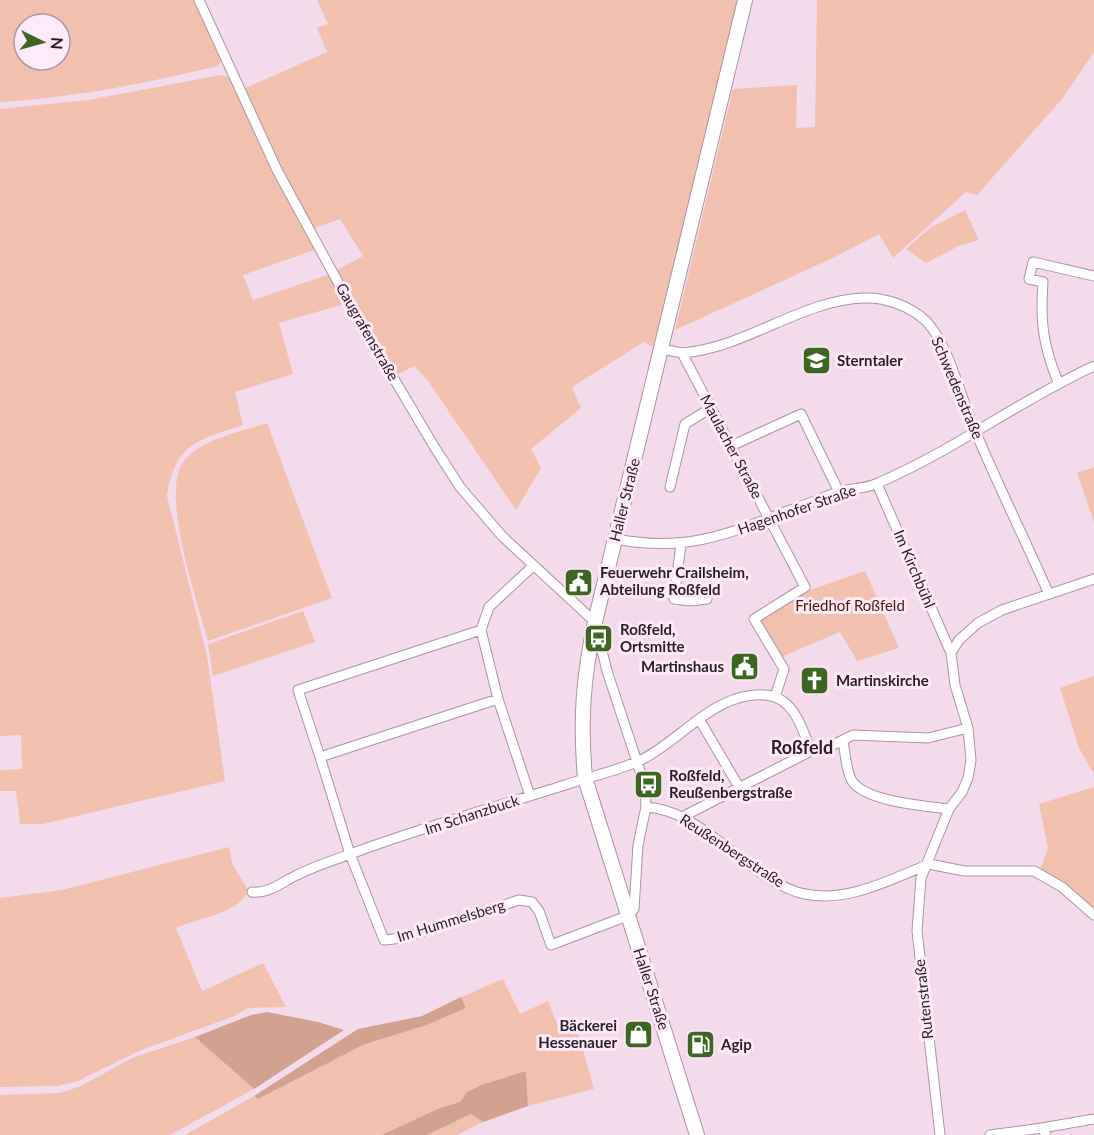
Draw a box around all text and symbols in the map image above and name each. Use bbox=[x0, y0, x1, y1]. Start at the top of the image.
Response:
north arrow bbox=[12, 12, 72, 72]
text: N bbox=[47, 36, 67, 50]
street label: Gaugrafenstraße bbox=[333, 279, 403, 384]
street label: Schwedenstraße bbox=[928, 334, 988, 441]
school or university icon: Sterntaler bbox=[800, 345, 832, 377]
place label: Sterntaler bbox=[837, 351, 903, 369]
street label: Maulacher Straße bbox=[697, 391, 767, 502]
street label: Haller Straße bbox=[605, 456, 643, 543]
street label: Hagenhofer Straße bbox=[735, 480, 858, 538]
street label: Im Kirchbühl bbox=[890, 527, 939, 610]
place label: Feuerwehr Crailsheim, Abteilung Roßfeld bbox=[599, 563, 749, 598]
public building icon: Feuerwehr Crailsheim, Abteilung Roßfeld bbox=[563, 566, 595, 598]
park label: Friedhof Roßfeld bbox=[795, 596, 905, 614]
place label: Roßfeld, Ortsmitte bbox=[620, 620, 685, 655]
bus stop icon: Roßfeld, Ortsmitte bbox=[583, 623, 615, 655]
public building icon: Martinshaus bbox=[729, 651, 761, 683]
place label: Martinshaus bbox=[641, 657, 724, 675]
church icon: Martinskirche bbox=[799, 665, 831, 697]
place label: Martinskirche bbox=[836, 671, 929, 689]
district label: Roßfeld bbox=[771, 736, 833, 758]
place label: Roßfeld, Reußenbergstraße bbox=[669, 766, 792, 801]
bus stop icon: Roßfeld, Reußenbergstraße bbox=[632, 769, 664, 801]
street label: Im Schanzbuck bbox=[422, 790, 521, 838]
street label: Reußenbergstraße bbox=[677, 810, 788, 891]
street label: Im Hummelsberg bbox=[395, 895, 507, 945]
street label: Haller Straße bbox=[630, 945, 674, 1032]
street label: Rutenstraße bbox=[910, 958, 936, 1040]
place label: Bäckerei Hessenauer bbox=[538, 1016, 617, 1051]
shop icon: Bäckerei Hessenauer bbox=[622, 1019, 654, 1051]
fuel station icon: Agip bbox=[684, 1029, 716, 1061]
place label: Agip bbox=[720, 1035, 752, 1053]

